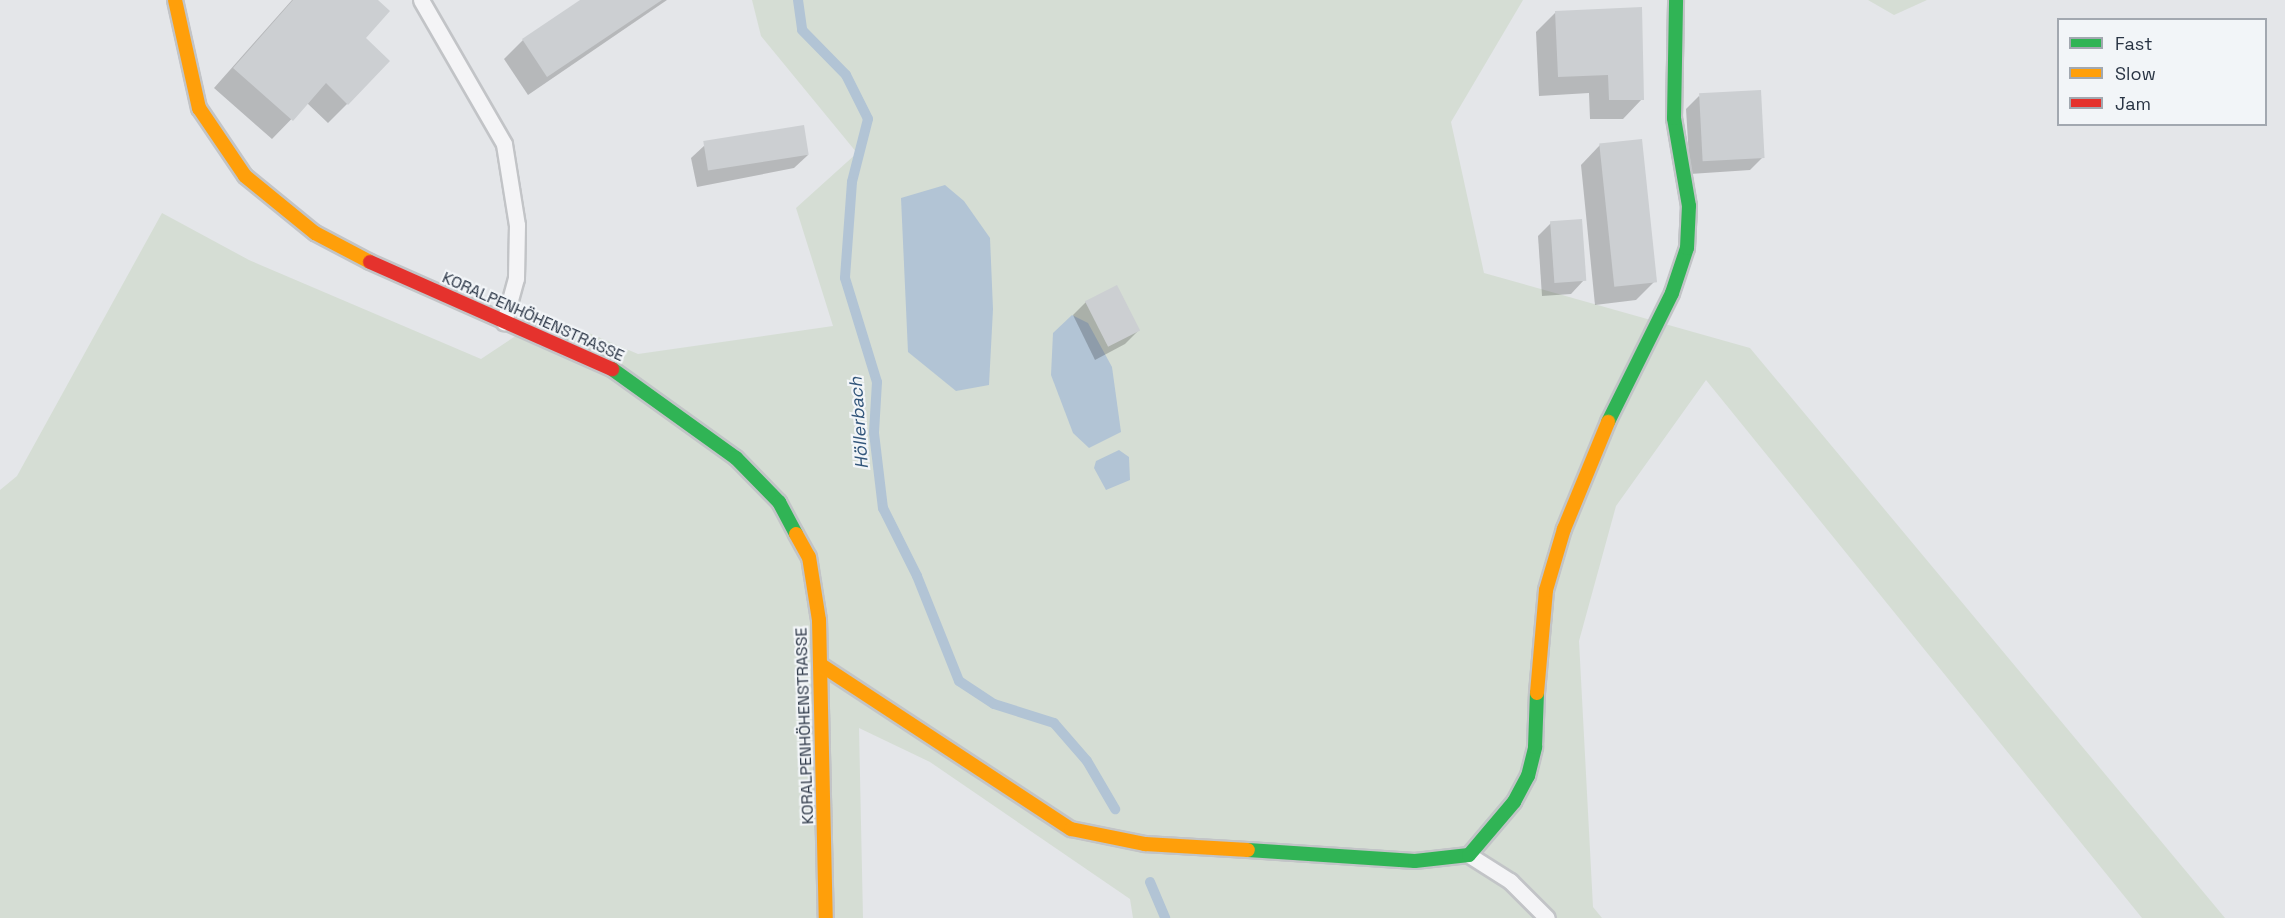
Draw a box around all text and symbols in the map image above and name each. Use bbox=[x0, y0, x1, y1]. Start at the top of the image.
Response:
legend bbox=[2057, 18, 2267, 126]
text: Fast bbox=[2115, 32, 2152, 55]
text: Slow bbox=[2115, 62, 2156, 85]
text: Jam bbox=[2115, 92, 2151, 115]
street label: KORALPENHÖHENSTRASSE bbox=[439, 268, 627, 366]
water label: Höllerbach bbox=[845, 376, 873, 470]
street label: KORALPENHÖHENSTRASSE bbox=[792, 627, 818, 825]

